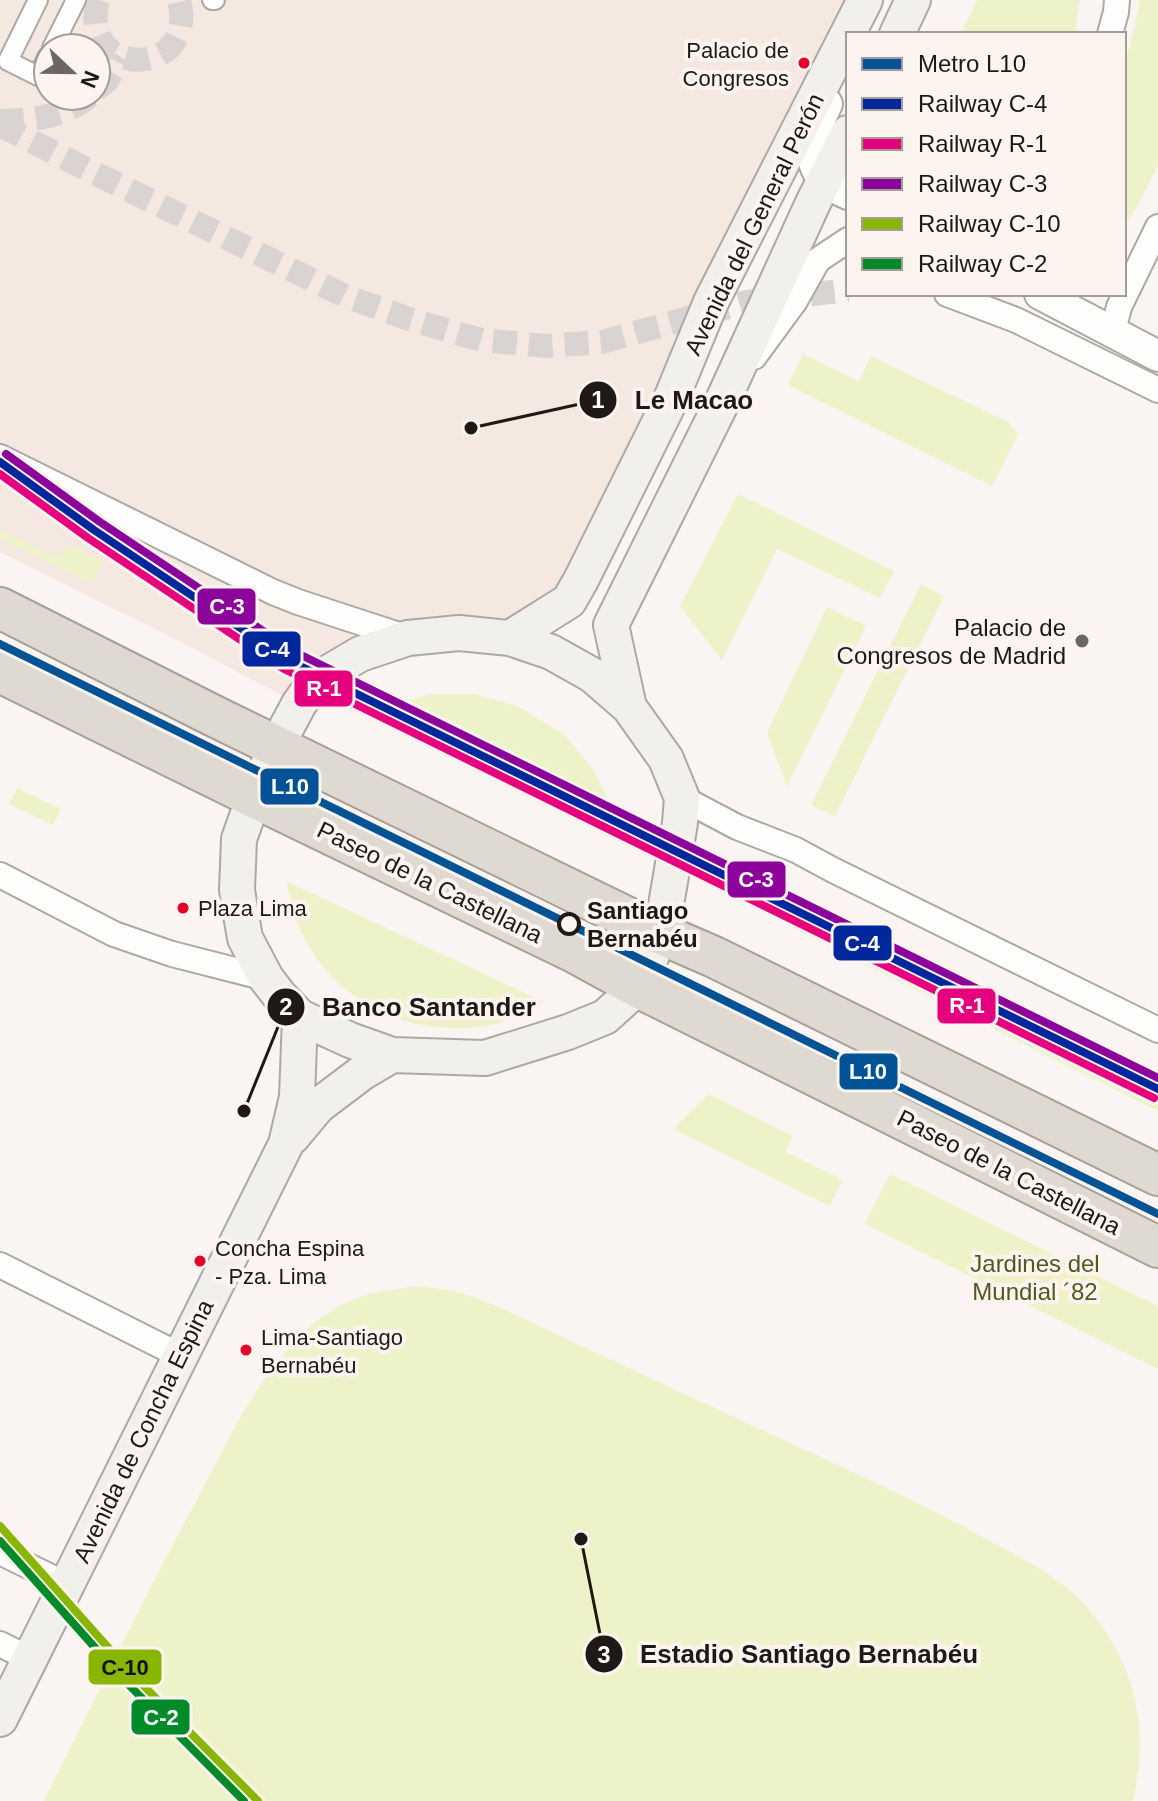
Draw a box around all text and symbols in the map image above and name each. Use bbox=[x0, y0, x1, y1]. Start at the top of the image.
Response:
north arrow bbox=[32, 32, 112, 112]
legend bbox=[846, 32, 1126, 296]
place label: Palacio de Congresos bbox=[683, 38, 789, 91]
text: Metro L10 bbox=[918, 50, 1026, 77]
marker: Palacio de Congresos bbox=[796, 55, 812, 71]
text: N bbox=[76, 67, 105, 91]
street label: Avenida del General Perón bbox=[679, 89, 829, 359]
text: Railway C-4 bbox=[918, 90, 1047, 117]
text: Railway R-1 bbox=[918, 130, 1047, 157]
text: Railway C-3 bbox=[918, 170, 1047, 197]
text: Railway C-10 bbox=[918, 210, 1061, 237]
text: Railway C-2 bbox=[918, 250, 1047, 277]
callout: Le Macao bbox=[578, 375, 769, 425]
text: Le Macao bbox=[635, 385, 753, 415]
text: 1 bbox=[591, 386, 605, 413]
line badge: C-3 bbox=[196, 587, 257, 626]
text: C-3 bbox=[209, 594, 245, 619]
place label: Palacio de Congresos de Madrid bbox=[837, 614, 1066, 669]
line badge: C-4 bbox=[241, 630, 302, 668]
marker: Palacio de Congresos de Madrid bbox=[1073, 632, 1091, 650]
text: C-4 bbox=[254, 637, 290, 662]
line badge: R-1 bbox=[293, 669, 354, 708]
text: R-1 bbox=[306, 676, 342, 701]
line badge: L10 bbox=[259, 767, 320, 806]
text: L10 bbox=[271, 774, 309, 799]
street label: Paseo de la Castellana bbox=[313, 816, 547, 949]
line badge: C-3 bbox=[726, 860, 787, 899]
text: C-3 bbox=[738, 867, 774, 892]
place label: Plaza Lima bbox=[198, 896, 308, 921]
place label: Santiago Bernabéu bbox=[587, 897, 698, 952]
marker: Plaza Lima bbox=[175, 900, 191, 916]
marker: Santiago Bernabéu bbox=[558, 913, 580, 935]
line badge: C-4 bbox=[832, 924, 893, 962]
text: C-4 bbox=[844, 931, 880, 956]
callout: Banco Santander bbox=[266, 982, 552, 1032]
line badge: R-1 bbox=[936, 987, 997, 1025]
text: Banco Santander bbox=[322, 992, 536, 1022]
text: 2 bbox=[279, 993, 293, 1020]
text: R-1 bbox=[949, 993, 985, 1018]
line badge: L10 bbox=[838, 1052, 899, 1091]
text: L10 bbox=[849, 1059, 887, 1084]
street label: Paseo de la Castellana bbox=[893, 1104, 1126, 1240]
place label: Concha Espina - Pza. Lima bbox=[215, 1236, 365, 1289]
park label: Jardines del Mundial ´82 bbox=[970, 1250, 1100, 1305]
marker: Concha Espina - Pza. Lima bbox=[192, 1253, 208, 1269]
street label: Avenida de Concha Espina bbox=[67, 1295, 219, 1567]
place label: Lima-Santiago Bernabéu bbox=[261, 1325, 403, 1378]
marker: Lima-Santiago Bernabéu bbox=[238, 1342, 254, 1358]
callout: Estadio Santiago Bernabéu bbox=[584, 1629, 994, 1679]
text: Estadio Santiago Bernabéu bbox=[640, 1639, 978, 1669]
text: 3 bbox=[597, 1641, 611, 1668]
line badge: C-10 bbox=[87, 1648, 163, 1686]
text: C-10 bbox=[101, 1655, 149, 1680]
line badge: C-2 bbox=[130, 1698, 191, 1736]
text: C-2 bbox=[143, 1705, 179, 1730]

